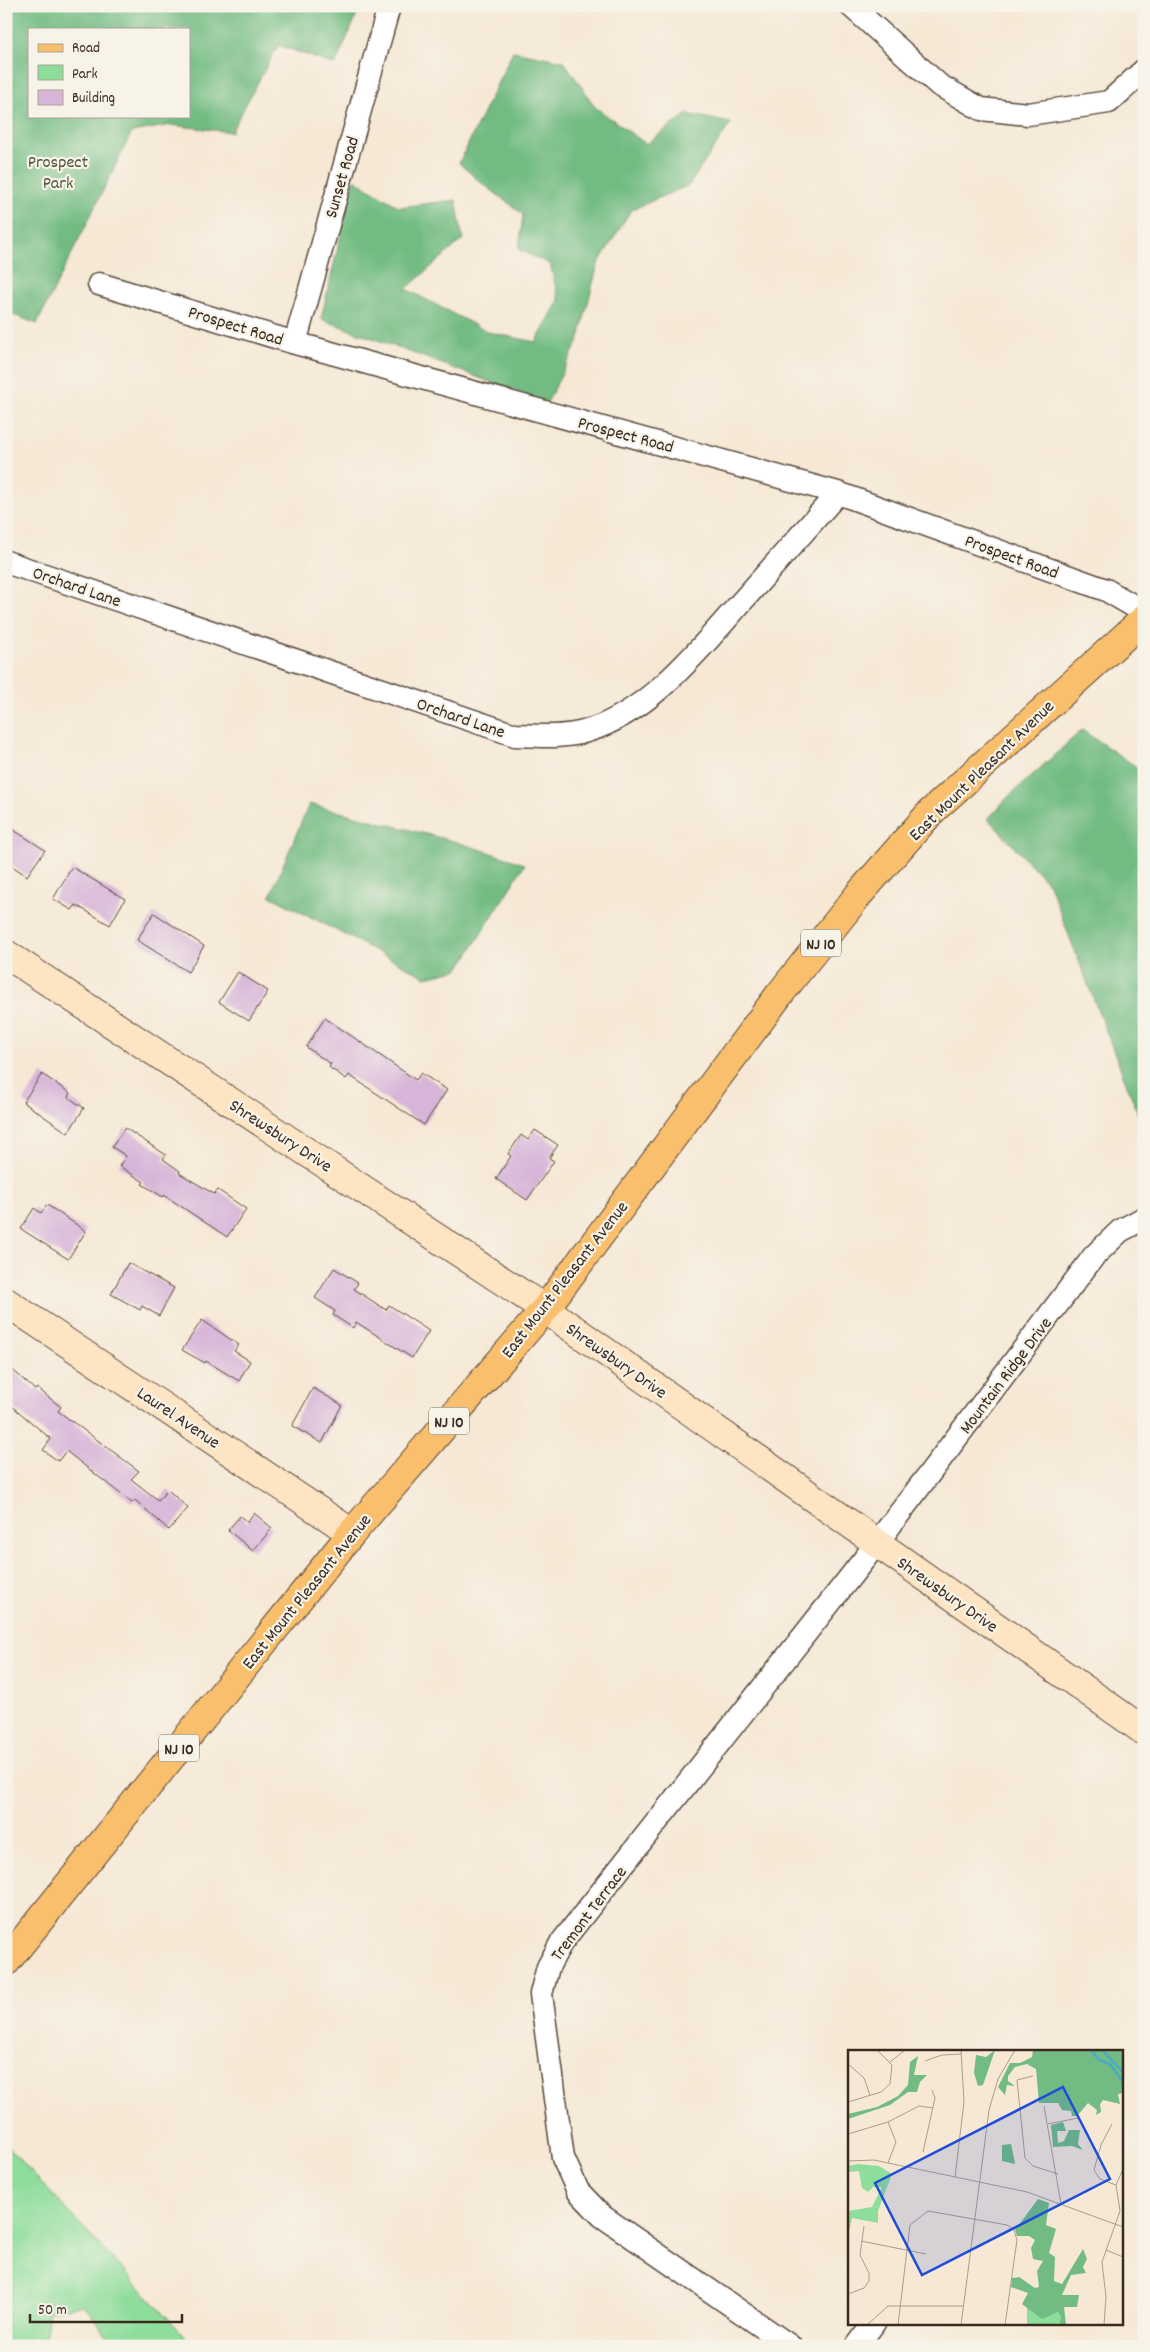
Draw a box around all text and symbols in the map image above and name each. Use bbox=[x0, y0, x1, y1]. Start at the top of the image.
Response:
legend bbox=[28, 28, 190, 118]
text: Road bbox=[72, 38, 100, 60]
text: Park bbox=[72, 64, 98, 86]
text: Building bbox=[72, 88, 115, 110]
street label: Sunset Road bbox=[320, 134, 367, 221]
park label: Prospect Park bbox=[28, 151, 89, 197]
street label: Prospect Road bbox=[185, 301, 286, 354]
street label: Prospect Road bbox=[575, 412, 676, 461]
street label: Prospect Road bbox=[961, 530, 1062, 587]
street label: Orchard Lane bbox=[29, 562, 124, 615]
street label: Orchard Lane bbox=[413, 693, 508, 746]
street label: East Mount Pleasant Avenue bbox=[904, 696, 1061, 848]
road number: NJ 10 bbox=[801, 930, 841, 956]
street label: Shrewsbury Drive bbox=[223, 1094, 336, 1180]
street label: East Mount Pleasant Avenue bbox=[497, 1197, 635, 1364]
street label: Mountain Ridge Drive bbox=[955, 1313, 1059, 1440]
street label: Shrewsbury Drive bbox=[560, 1318, 671, 1406]
street label: Laurel Avenue bbox=[131, 1382, 224, 1456]
road number: NJ 10 bbox=[429, 1408, 469, 1434]
street label: East Mount Pleasant Avenue bbox=[237, 1509, 379, 1676]
street label: Shrewsbury Drive bbox=[891, 1552, 1002, 1640]
road number: NJ 10 bbox=[159, 1735, 199, 1762]
street label: Tremont Terrace bbox=[546, 1862, 634, 1967]
inset map bbox=[848, 2050, 1122, 2324]
scale bar bbox=[30, 2292, 182, 2324]
text: 50 m bbox=[38, 2300, 67, 2322]

